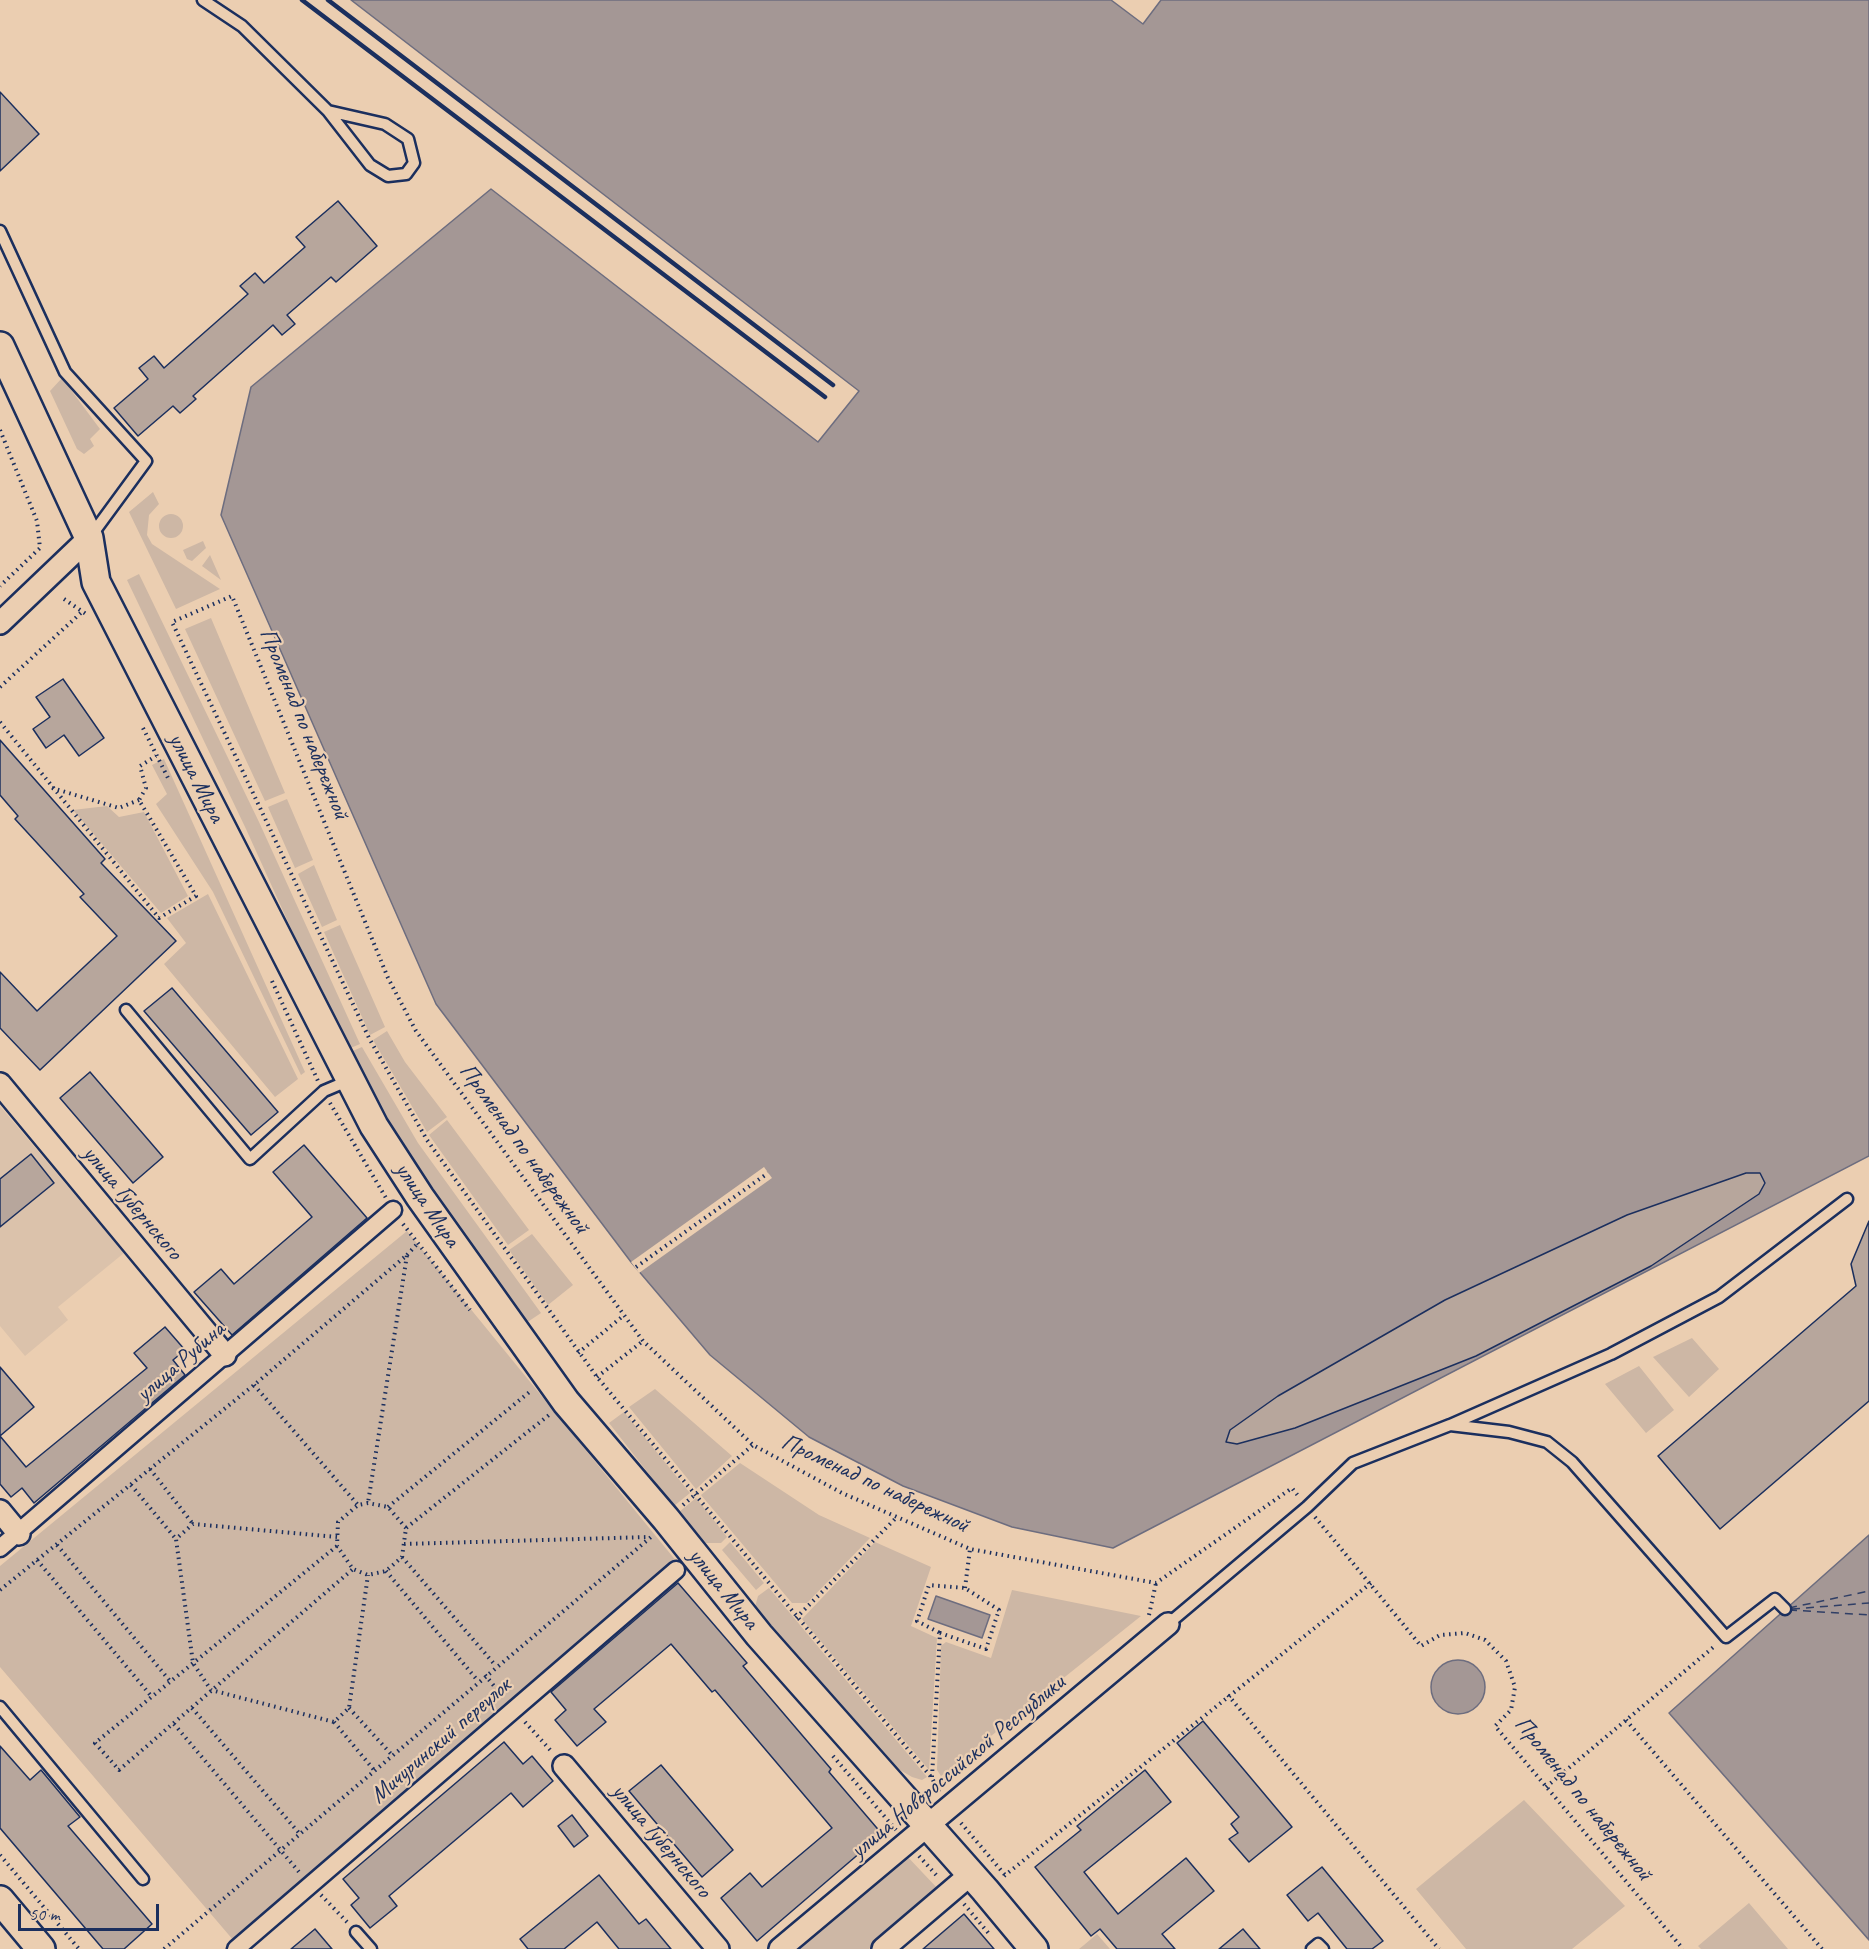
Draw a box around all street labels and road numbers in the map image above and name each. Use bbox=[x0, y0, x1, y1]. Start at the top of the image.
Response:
street label: Променад по набережной bbox=[252, 624, 356, 824]
street label: улица Мира bbox=[161, 728, 231, 828]
street label: Променад по набережной bbox=[452, 1058, 596, 1240]
street label: улица Губернского bbox=[76, 1140, 188, 1266]
street label: улица Мира bbox=[388, 1157, 466, 1253]
street label: улица Рубина bbox=[130, 1315, 232, 1409]
street label: Променад по набережной bbox=[777, 1428, 973, 1540]
street label: улица Мира bbox=[681, 1542, 765, 1636]
street label: улица Новороссийской Республики bbox=[845, 1669, 1071, 1865]
street label: Мичуринский переулок bbox=[365, 1672, 517, 1810]
street label: Променад по набережной bbox=[1508, 1711, 1658, 1887]
street label: улица Губернского bbox=[605, 1778, 717, 1904]

